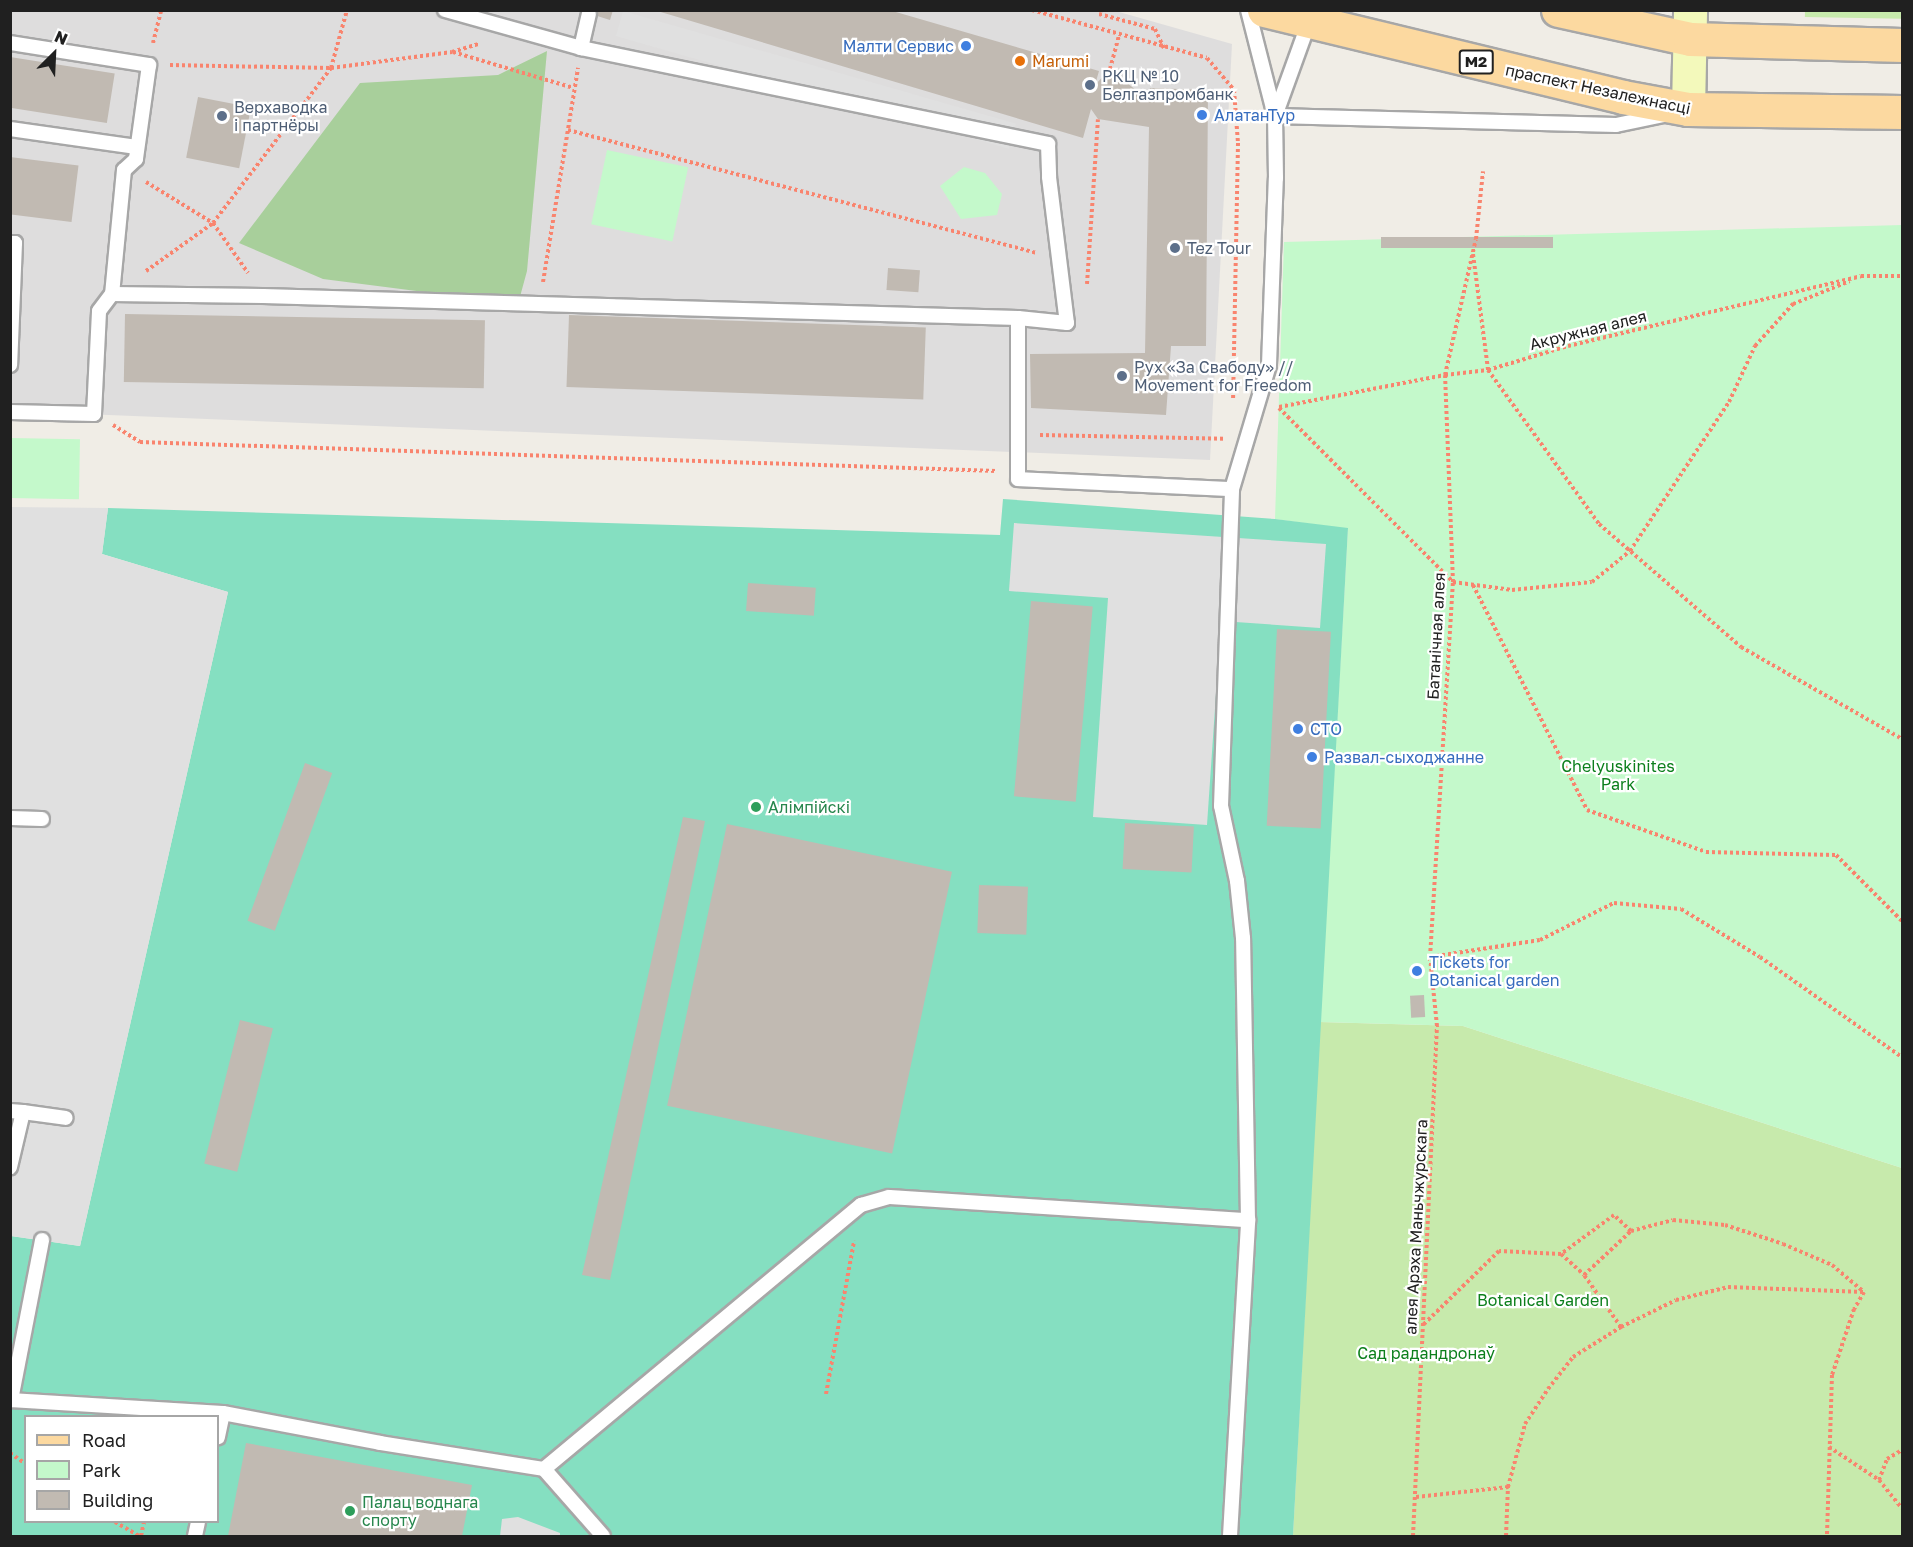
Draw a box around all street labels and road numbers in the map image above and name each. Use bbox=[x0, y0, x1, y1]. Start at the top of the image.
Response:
road number: М2 bbox=[1458, 50, 1494, 74]
street label: праспект Незалежнасці bbox=[1504, 60, 1692, 118]
street label: Акружная алея bbox=[1527, 306, 1649, 354]
street label: Батанічная алея bbox=[1423, 572, 1449, 700]
street label: алея Арэха Маньчжурскага bbox=[1401, 1119, 1431, 1335]

